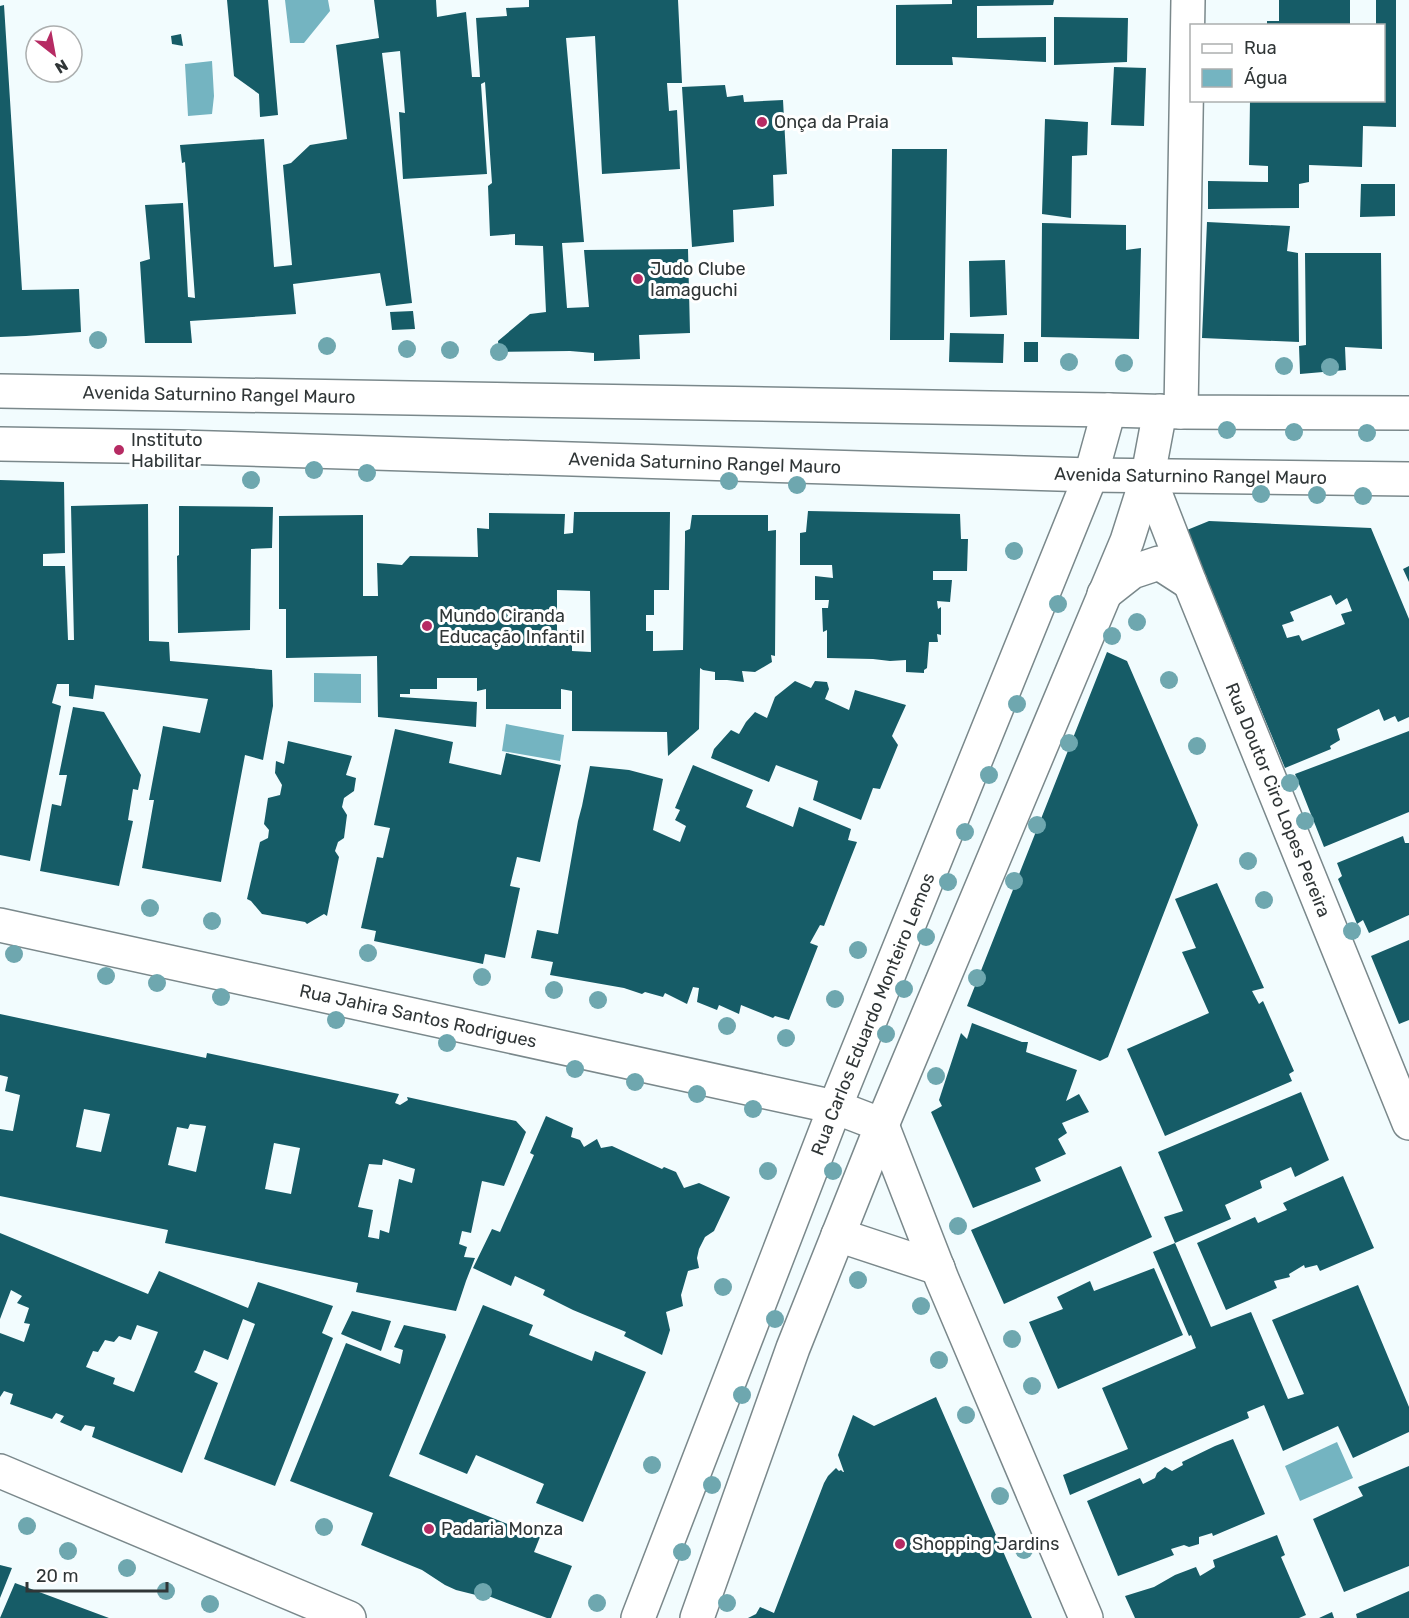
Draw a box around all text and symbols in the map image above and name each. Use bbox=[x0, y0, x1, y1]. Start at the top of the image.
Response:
north arrow bbox=[24, 24, 84, 84]
legend bbox=[1190, 24, 1385, 102]
text: Rua bbox=[1244, 37, 1277, 59]
text: N bbox=[52, 55, 71, 78]
text: Água bbox=[1244, 67, 1287, 89]
place label: Onça da Praia bbox=[774, 111, 889, 133]
marker: Onça da Praia bbox=[755, 115, 769, 129]
place label: Judo Clube Iamaguchi bbox=[650, 258, 746, 301]
marker: Judo Clube Iamaguchi bbox=[631, 272, 645, 286]
street label: Avenida Saturnino Rangel Mauro bbox=[82, 381, 356, 408]
place label: Instituto Habilitar bbox=[131, 429, 203, 472]
marker: Instituto Habilitar bbox=[112, 443, 126, 457]
street label: Avenida Saturnino Rangel Mauro bbox=[568, 448, 841, 478]
street label: Avenida Saturnino Rangel Mauro bbox=[1054, 463, 1327, 489]
place label: Mundo Ciranda Educação Infantil bbox=[439, 605, 585, 648]
marker: Mundo Ciranda Educação Infantil bbox=[420, 619, 434, 633]
street label: Rua Doutor Ciro Lopes Pereira bbox=[1221, 680, 1335, 920]
street label: Rua Carlos Eduardo Monteiro Lemos bbox=[806, 870, 940, 1158]
street label: Rua Jahira Santos Rodrigues bbox=[297, 980, 539, 1053]
place label: Padaria Monza bbox=[441, 1518, 563, 1540]
marker: Padaria Monza bbox=[422, 1522, 436, 1536]
place label: Shopping Jardins bbox=[912, 1533, 1059, 1555]
marker: Shopping Jardins bbox=[893, 1537, 907, 1551]
scale bar bbox=[27, 1555, 166, 1593]
text: 20 m bbox=[36, 1565, 78, 1587]

